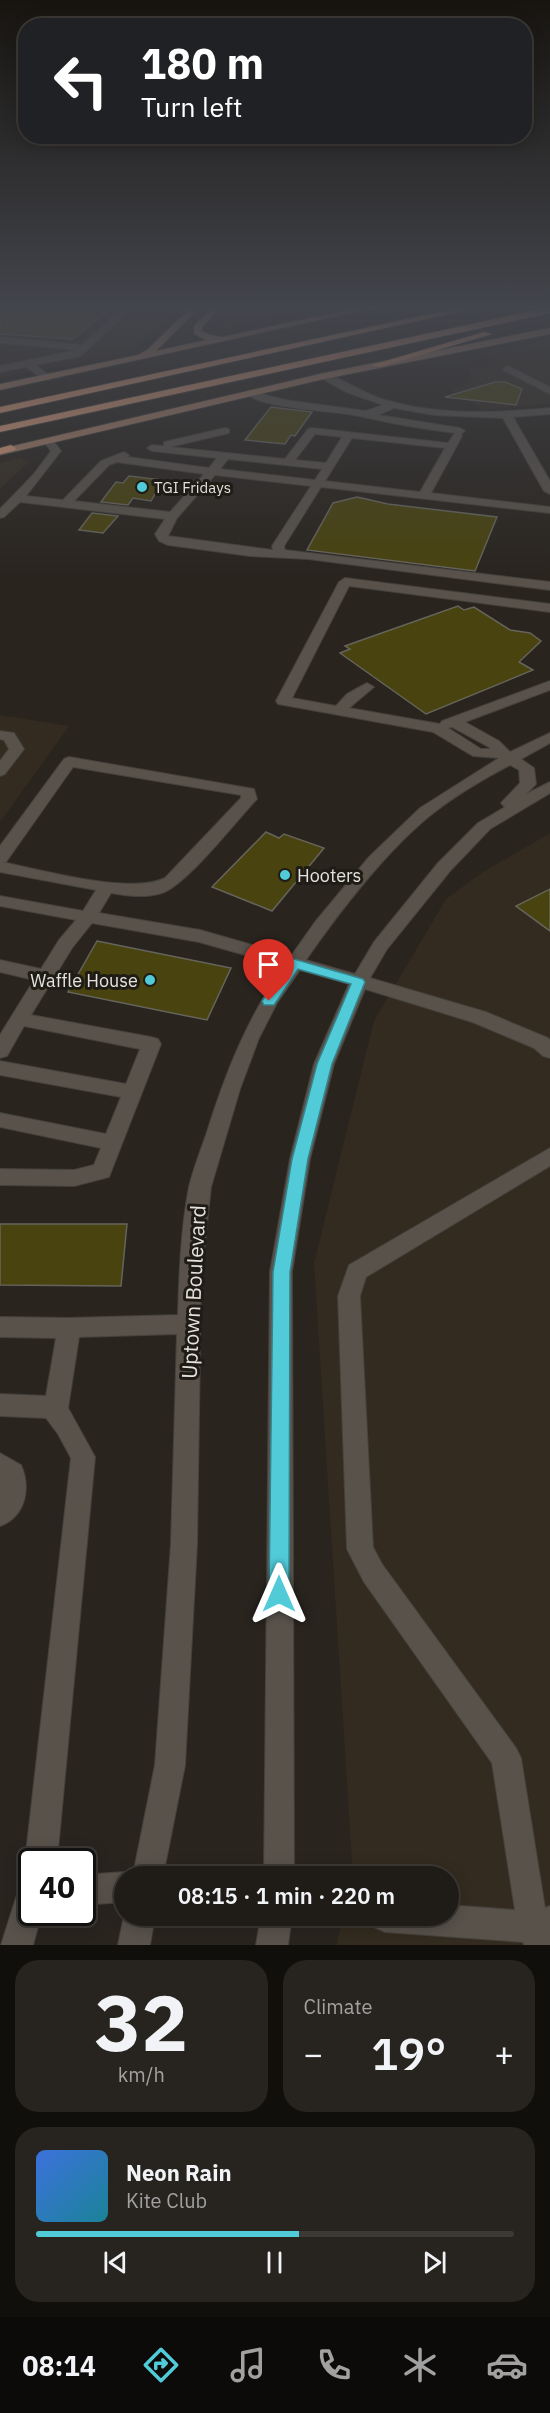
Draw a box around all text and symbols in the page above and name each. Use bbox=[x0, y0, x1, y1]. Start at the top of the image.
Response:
text: 180 m bbox=[141, 36, 264, 91]
icon: left bbox=[42, 42, 120, 120]
text: Turn left bbox=[141, 89, 242, 124]
place label: TGI Fridays bbox=[154, 478, 231, 497]
marker: TGI Fridays bbox=[135, 480, 149, 494]
place label: Hooters bbox=[297, 864, 361, 887]
marker: Hooters bbox=[278, 868, 292, 882]
pin bbox=[243, 939, 294, 1001]
icon: arrive bbox=[252, 948, 285, 981]
place label: Waffle House bbox=[30, 969, 138, 992]
marker: Waffle House bbox=[143, 973, 157, 987]
street label: Uptown Boulevard bbox=[174, 1204, 212, 1380]
position arrow bbox=[247, 1562, 311, 1626]
speed limit sign: 40 bbox=[18, 1848, 96, 1926]
text: 08:15 · 1 min · 220 m bbox=[178, 1881, 395, 1910]
text: 32 bbox=[94, 1971, 188, 2072]
text: Climate bbox=[304, 1993, 372, 2020]
text: 19° bbox=[371, 2024, 446, 2082]
text: − bbox=[304, 2032, 323, 2075]
text: + bbox=[494, 2032, 514, 2075]
text: km/h bbox=[118, 2061, 165, 2088]
text: Neon Rain bbox=[126, 2158, 232, 2187]
text: Kite Club bbox=[126, 2187, 207, 2214]
icon: previous bbox=[99, 2246, 132, 2279]
icon: pause bbox=[258, 2246, 291, 2279]
icon: next bbox=[418, 2246, 451, 2279]
icon: directions bbox=[140, 2344, 182, 2386]
icon: music bbox=[227, 2344, 269, 2386]
icon: phone bbox=[313, 2344, 355, 2386]
icon: climate bbox=[399, 2344, 441, 2386]
icon: car bbox=[486, 2344, 528, 2386]
text: 08:14 bbox=[22, 2348, 96, 2383]

